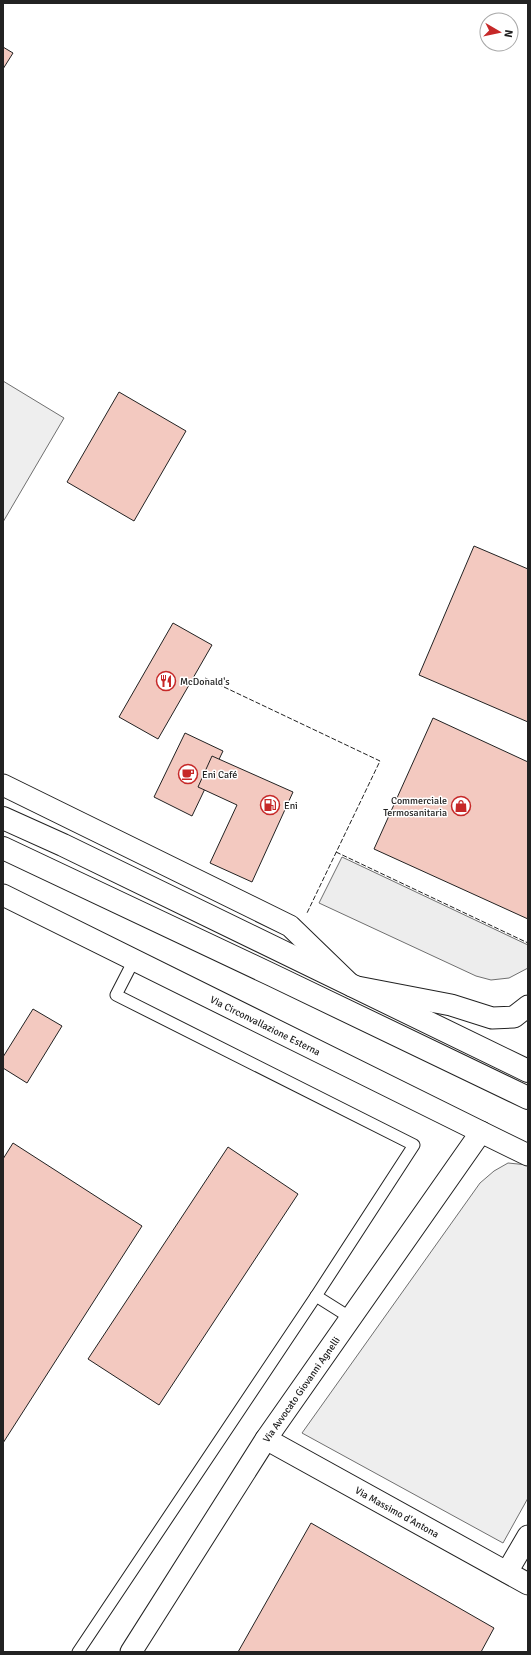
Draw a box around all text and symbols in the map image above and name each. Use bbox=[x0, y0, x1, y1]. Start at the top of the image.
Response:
north arrow bbox=[479, 12, 519, 52]
text: N bbox=[501, 29, 515, 38]
restaurant icon: McDonald's bbox=[155, 670, 177, 692]
place label: McDonald's bbox=[180, 676, 230, 688]
cafe icon: Eni Café bbox=[177, 763, 199, 785]
place label: Eni Café bbox=[202, 769, 237, 781]
fuel station icon: Eni bbox=[259, 794, 281, 816]
place label: Commerciale Termosanitaria bbox=[383, 795, 447, 819]
shop icon: Commerciale Termosanitaria bbox=[450, 795, 472, 817]
place label: Eni bbox=[284, 800, 298, 812]
street label: Via Circonvallazione Esterna bbox=[208, 994, 322, 1058]
street label: Via Avvocato Giovanni Agnelli bbox=[261, 1335, 343, 1445]
street label: Via Massimo d'Antona bbox=[353, 1485, 441, 1541]

